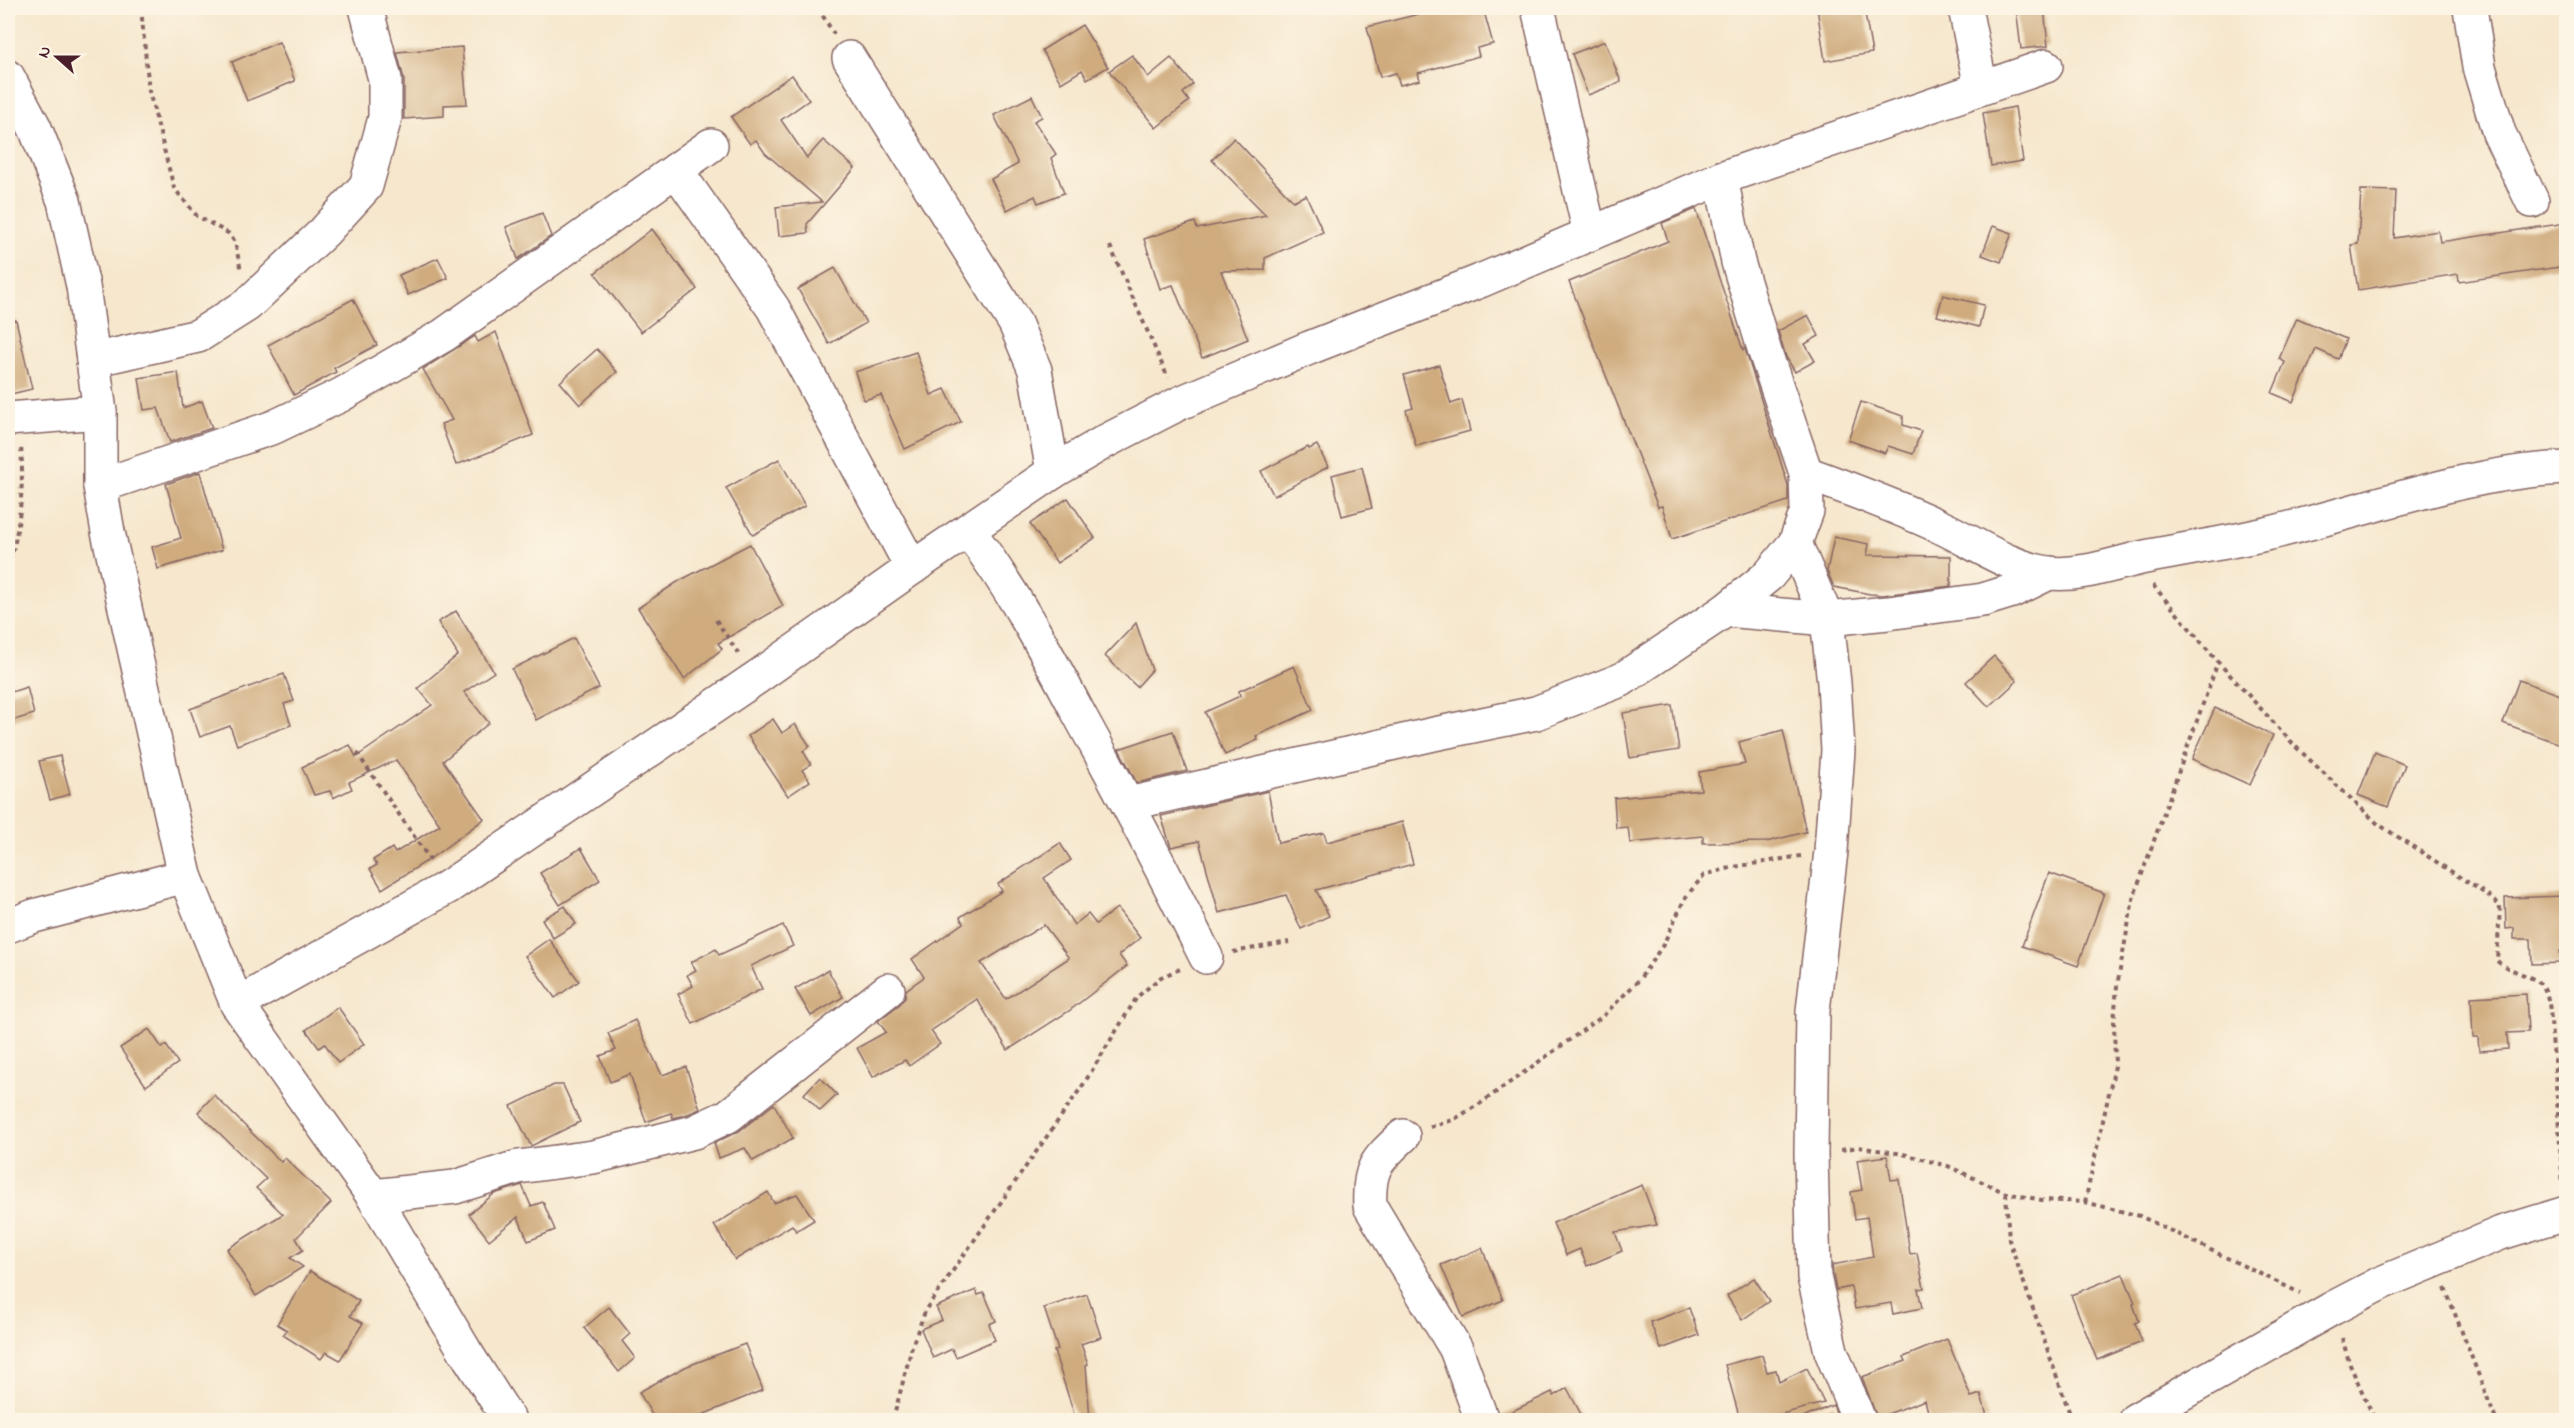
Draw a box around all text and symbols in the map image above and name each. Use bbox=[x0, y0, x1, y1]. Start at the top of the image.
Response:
north arrow bbox=[27, 27, 87, 87]
text: N bbox=[32, 43, 58, 62]

